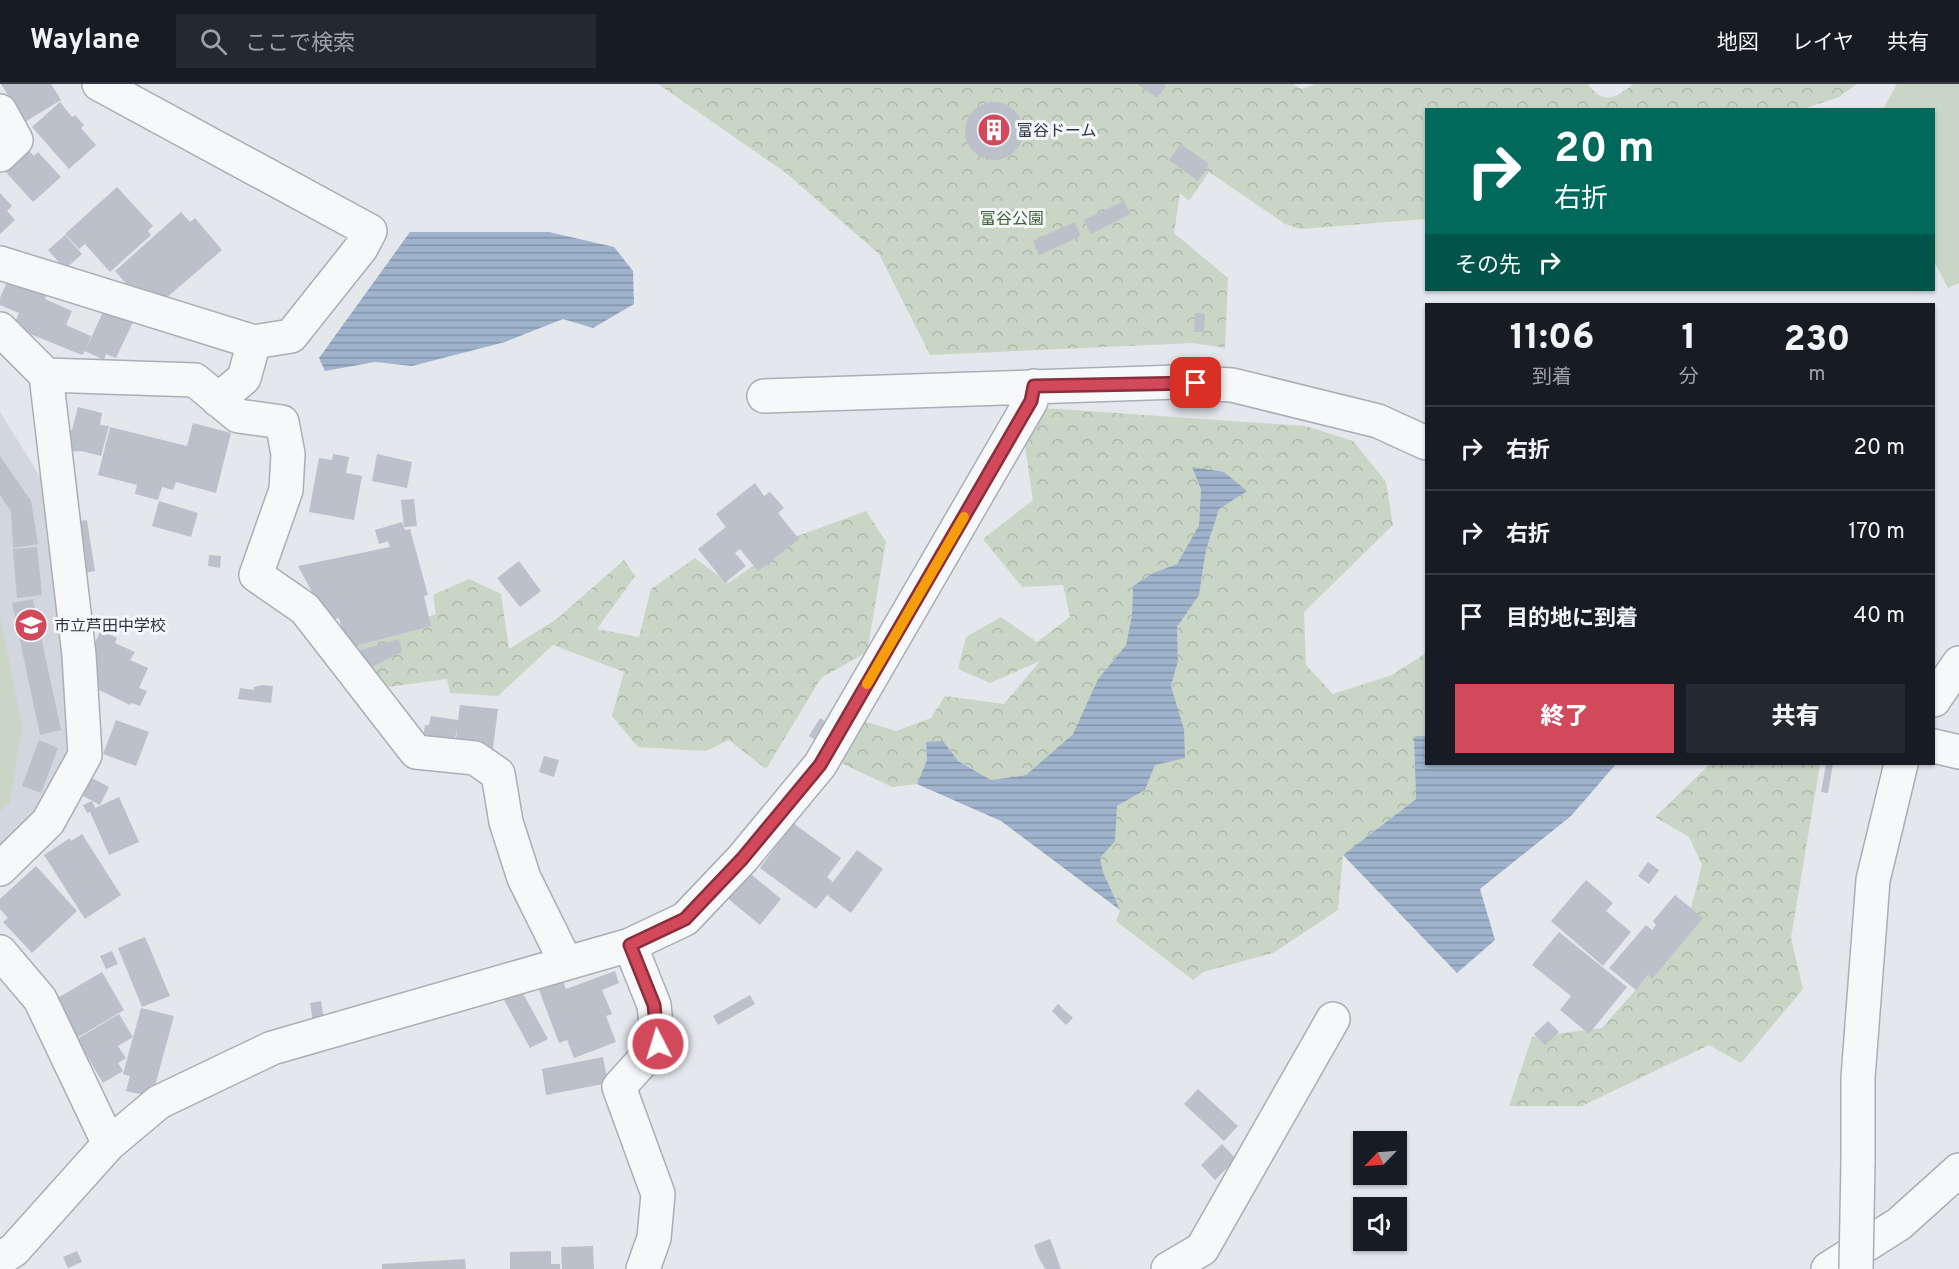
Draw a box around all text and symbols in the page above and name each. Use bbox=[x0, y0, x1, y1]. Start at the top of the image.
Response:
search box bbox=[176, 14, 596, 68]
text: Waylane bbox=[30, 23, 140, 59]
icon: search bbox=[197, 25, 230, 58]
text: 地図 bbox=[1717, 30, 1759, 57]
text: レイヤ bbox=[1792, 30, 1854, 57]
text: 共有 bbox=[1887, 30, 1929, 57]
text: ここで検索 bbox=[245, 31, 355, 58]
building icon: 富谷ドーム bbox=[976, 112, 1012, 148]
place label: 富谷ドーム bbox=[1017, 122, 1097, 142]
text: 20 m bbox=[1554, 124, 1655, 177]
icon: right bbox=[1455, 132, 1533, 210]
text: 右折 bbox=[1554, 183, 1608, 217]
park label: 富谷公園 bbox=[980, 210, 1044, 230]
icon: right bbox=[1533, 246, 1566, 279]
text: その先 bbox=[1455, 253, 1521, 280]
text: 11:06 bbox=[1510, 316, 1594, 362]
text: 1 bbox=[1682, 316, 1696, 362]
text: 230 bbox=[1784, 318, 1850, 364]
pin bbox=[1170, 357, 1221, 408]
text: m bbox=[1808, 362, 1825, 388]
text: 到着 bbox=[1532, 365, 1572, 391]
text: 分 bbox=[1679, 365, 1699, 391]
icon: arrive bbox=[1179, 366, 1212, 399]
icon: right bbox=[1455, 432, 1488, 465]
text: 20 m bbox=[1854, 435, 1905, 462]
text: 右折 bbox=[1506, 438, 1550, 465]
icon: right bbox=[1455, 516, 1488, 549]
text: 170 m bbox=[1848, 519, 1905, 546]
text: 右折 bbox=[1506, 522, 1550, 549]
icon: arrive bbox=[1455, 600, 1488, 633]
text: 40 m bbox=[1853, 603, 1905, 630]
text: 目的地に到着 bbox=[1506, 606, 1638, 633]
school or university icon: 市立芦田中学校 bbox=[13, 607, 49, 643]
place label: 市立芦田中学校 bbox=[54, 617, 166, 637]
button: 終了 bbox=[1455, 684, 1674, 753]
button: 共有 bbox=[1686, 684, 1905, 753]
position arrow bbox=[626, 1012, 690, 1076]
north arrow bbox=[1353, 1131, 1407, 1185]
map controls bbox=[1353, 1131, 1407, 1251]
button: sound bbox=[1353, 1197, 1407, 1251]

